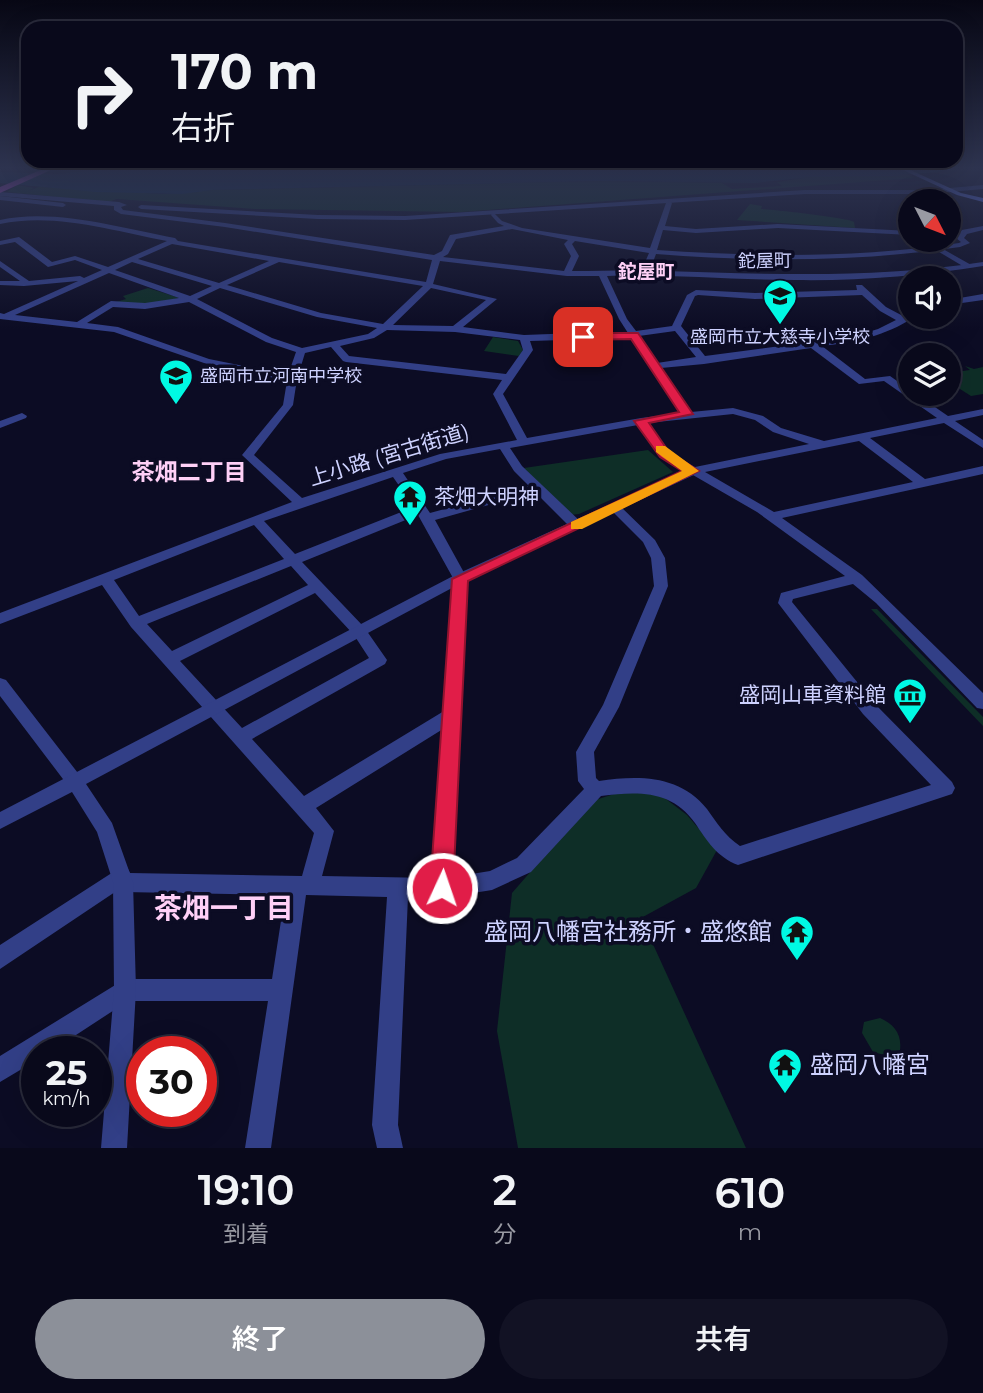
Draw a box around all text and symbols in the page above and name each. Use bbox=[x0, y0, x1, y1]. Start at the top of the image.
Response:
text: 170 m bbox=[171, 42, 318, 101]
icon: right bbox=[56, 49, 147, 140]
text: 右折 bbox=[171, 108, 235, 147]
north arrow bbox=[898, 189, 961, 252]
map controls bbox=[898, 189, 961, 406]
street label: 鉈屋町 bbox=[738, 250, 792, 272]
district label: 鉈屋町 bbox=[617, 260, 675, 283]
button: sound bbox=[898, 266, 961, 329]
school or university icon: 盛岡市立大慈寺小学校 bbox=[761, 277, 799, 326]
pin bbox=[553, 307, 613, 367]
icon: arrive bbox=[564, 318, 602, 356]
place label: 盛岡市立大慈寺小学校 bbox=[690, 326, 870, 348]
button: layers bbox=[898, 343, 961, 406]
school or university icon: 盛岡市立河南中学校 bbox=[157, 357, 195, 406]
place label: 盛岡市立河南中学校 bbox=[200, 365, 362, 387]
street label: 上小路 (宮古街道) bbox=[306, 418, 472, 491]
district label: 茶畑二丁目 bbox=[132, 458, 247, 486]
temple icon: 茶畑大明神 bbox=[391, 478, 429, 527]
place label: 茶畑大明神 bbox=[434, 484, 539, 509]
museum icon: 盛岡山車資料館 bbox=[891, 676, 929, 725]
place label: 盛岡山車資料館 bbox=[739, 682, 886, 707]
position arrow bbox=[405, 851, 479, 925]
district label: 茶畑一丁目 bbox=[154, 891, 294, 925]
temple icon: 盛岡八幡宮社務所・盛悠館 bbox=[778, 913, 816, 962]
place label: 盛岡八幡宮社務所・盛悠館 bbox=[484, 917, 772, 946]
speed limit sign: 30 bbox=[126, 1036, 217, 1127]
temple icon: 盛岡八幡宮 bbox=[766, 1046, 804, 1095]
place label: 盛岡八幡宮 bbox=[810, 1050, 930, 1079]
text: 25 bbox=[46, 1051, 87, 1094]
text: km/h bbox=[42, 1088, 91, 1110]
text: 19:10 bbox=[198, 1164, 295, 1216]
text: 2 bbox=[492, 1164, 517, 1216]
text: 610 bbox=[715, 1167, 785, 1219]
text: m bbox=[738, 1218, 762, 1246]
text: 到着 bbox=[223, 1220, 269, 1248]
text: 分 bbox=[493, 1220, 516, 1248]
button: 終了 bbox=[35, 1299, 485, 1379]
button: 共有 bbox=[499, 1299, 948, 1379]

